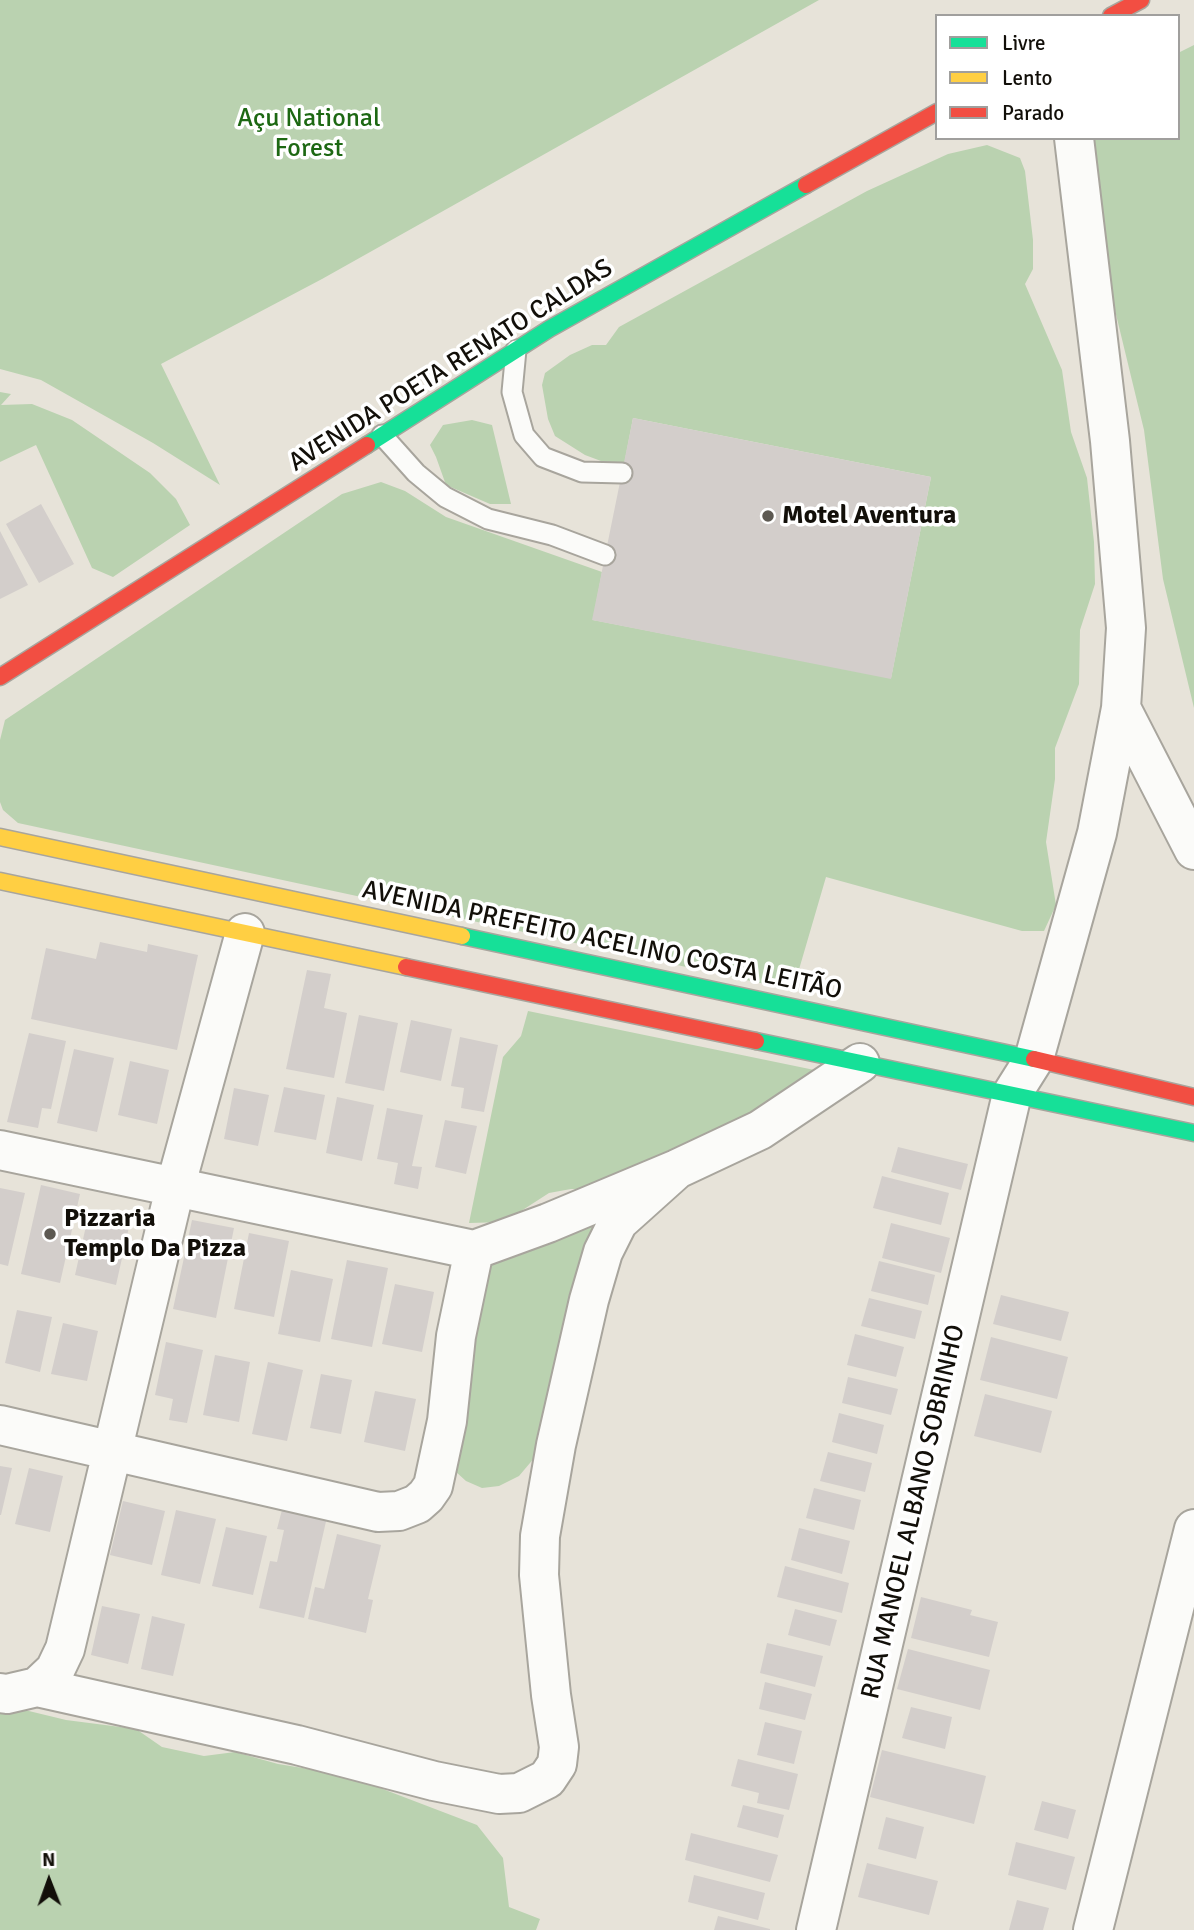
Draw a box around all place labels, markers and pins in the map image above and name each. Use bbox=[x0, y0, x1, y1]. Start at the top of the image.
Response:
place label: Motel Aventura bbox=[782, 500, 956, 532]
marker: Motel Aventura bbox=[760, 508, 776, 524]
place label: Pizzaria Templo Da Pizza bbox=[64, 1203, 246, 1264]
marker: Pizzaria Templo Da Pizza bbox=[42, 1226, 58, 1242]

